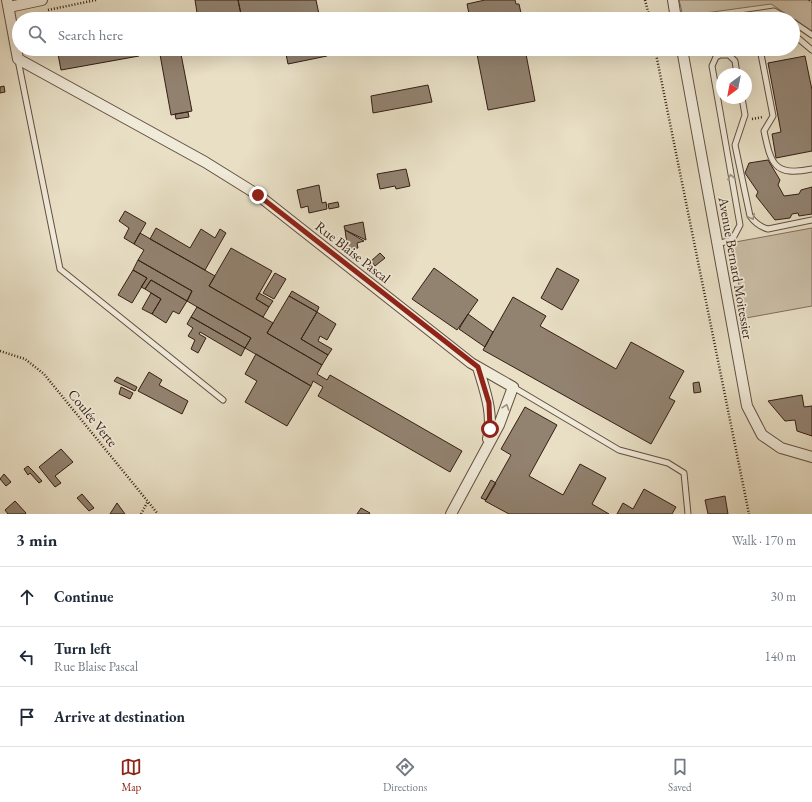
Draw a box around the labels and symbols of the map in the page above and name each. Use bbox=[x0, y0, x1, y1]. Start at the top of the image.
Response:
north arrow bbox=[716, 68, 752, 104]
one-way arrow bbox=[727, 174, 736, 180]
route end bbox=[249, 186, 267, 204]
street label: Avenue Bernard Moitessier bbox=[714, 195, 757, 341]
one-way arrow bbox=[748, 213, 755, 220]
street label: Rue Blaise Pascal bbox=[312, 217, 395, 287]
street label: Coulée Verte bbox=[64, 385, 122, 451]
one-way arrow bbox=[501, 403, 510, 410]
route start bbox=[481, 420, 499, 438]

